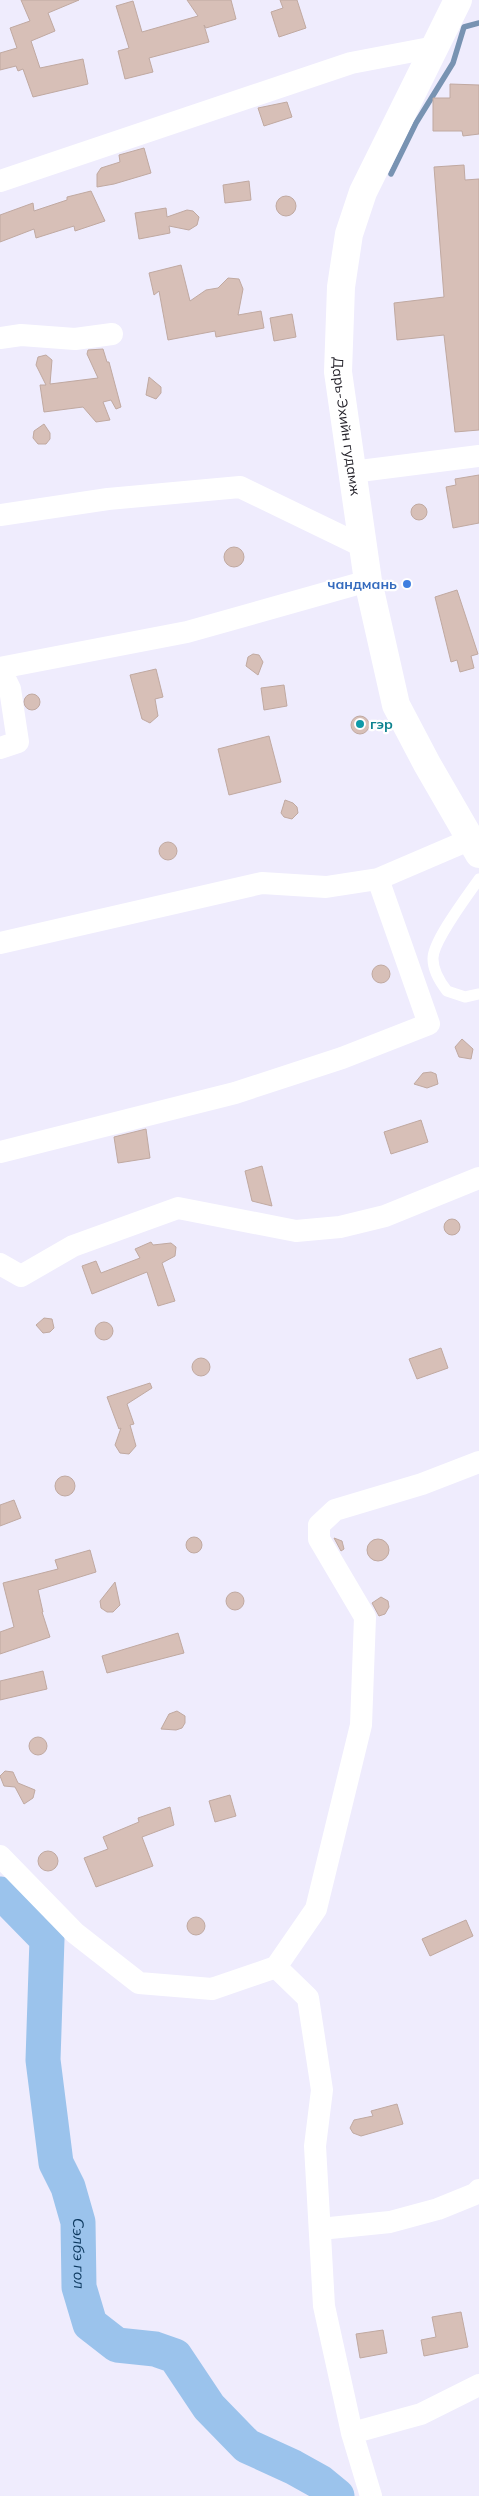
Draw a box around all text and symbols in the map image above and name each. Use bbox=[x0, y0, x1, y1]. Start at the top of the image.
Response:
street label: Дарь-Эхийн гудамж bbox=[329, 357, 365, 497]
place label: чандмань bbox=[327, 575, 397, 593]
marker: чандмань bbox=[401, 578, 413, 590]
place label: гэр bbox=[370, 715, 393, 733]
marker: гэр bbox=[354, 718, 366, 730]
water label: Сэлбэ гол bbox=[69, 2218, 89, 2289]

